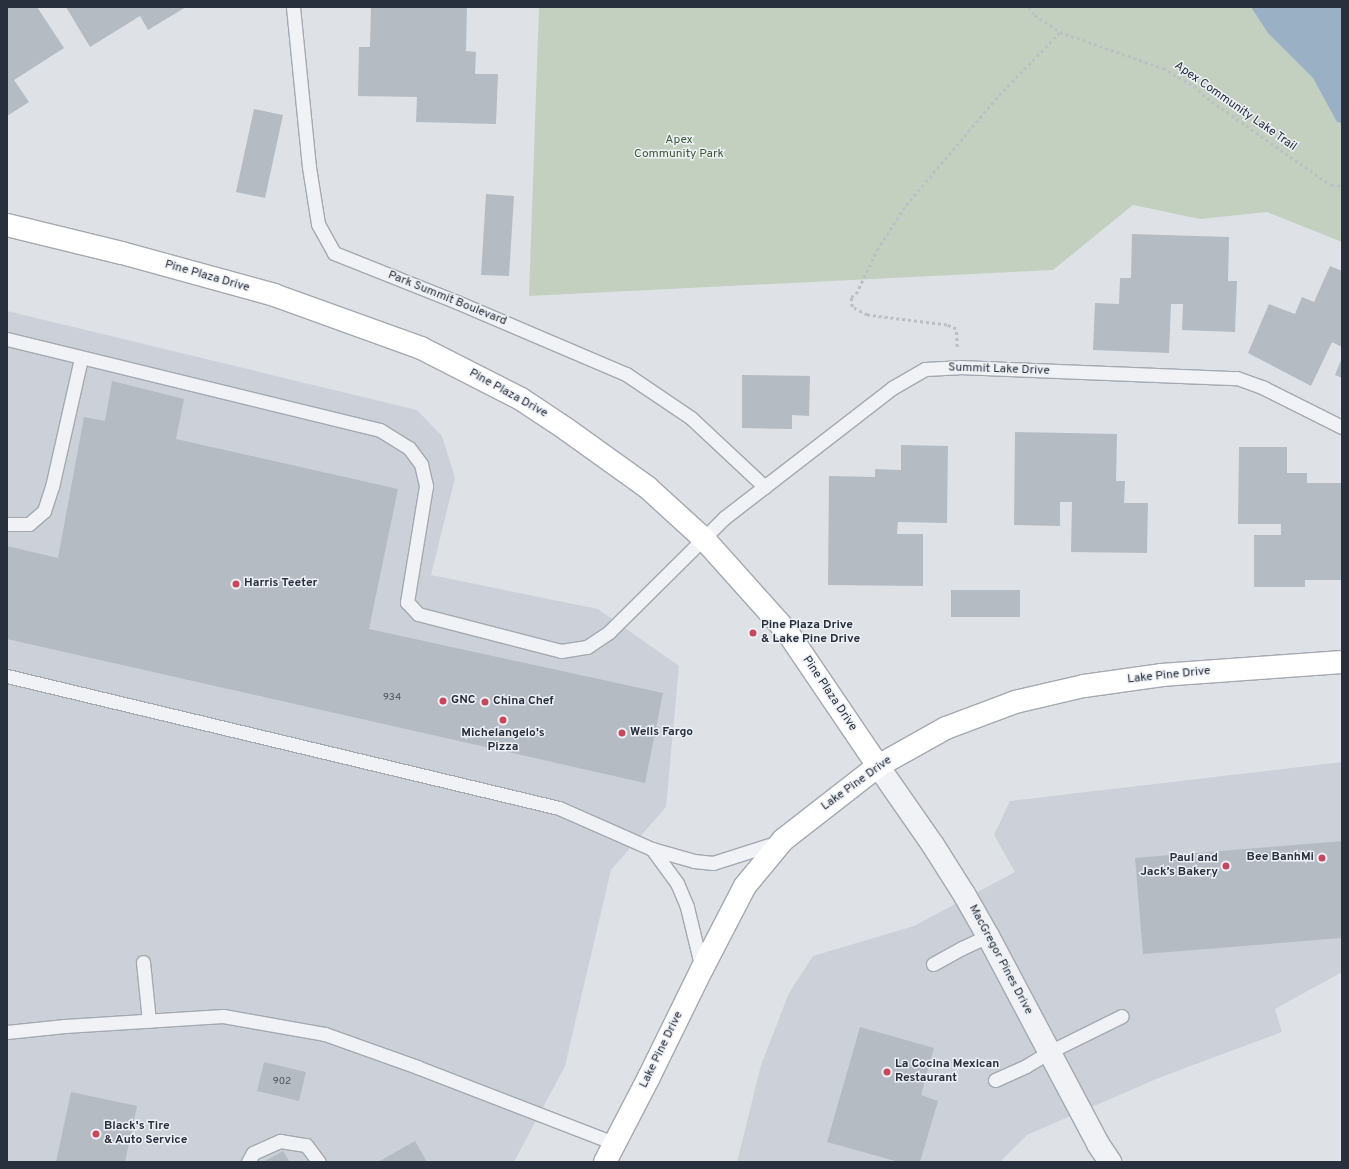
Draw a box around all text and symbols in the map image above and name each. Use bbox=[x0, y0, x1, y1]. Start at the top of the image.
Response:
street label: Apex Community Lake Trail bbox=[1171, 59, 1299, 155]
park label: Apex Community Park bbox=[634, 134, 724, 162]
street label: Pine Plaza Drive bbox=[163, 258, 251, 296]
street label: Park Summit Boulevard bbox=[386, 269, 508, 329]
street label: Summit Lake Drive bbox=[948, 361, 1050, 379]
street label: Pine Plaza Drive bbox=[466, 367, 550, 421]
place label: Harris Teeter bbox=[244, 577, 318, 591]
marker: Harris Teeter bbox=[231, 579, 241, 589]
place label: Pine Plaza Drive & Lake Pine Drive bbox=[761, 619, 860, 647]
marker: Pine Plaza Drive & Lake Pine Drive bbox=[748, 628, 758, 638]
street label: Pine Plaza Drive bbox=[799, 654, 859, 734]
street label: Lake Pine Drive bbox=[1127, 664, 1211, 688]
house number: 934 bbox=[383, 692, 401, 704]
place label: GNC bbox=[451, 694, 475, 708]
place label: China Chef bbox=[493, 695, 554, 709]
marker: GNC bbox=[438, 696, 448, 706]
marker: China Chef bbox=[480, 697, 490, 707]
marker: Michelangelo's Pizza bbox=[498, 715, 508, 725]
place label: Wells Fargo bbox=[630, 726, 693, 740]
place label: Michelangelo's Pizza bbox=[461, 727, 545, 755]
marker: Wells Fargo bbox=[617, 728, 627, 738]
street label: Lake Pine Drive bbox=[819, 754, 895, 814]
place label: Bee BanhMi bbox=[1247, 851, 1314, 865]
place label: Paul and Jack’s Bakery bbox=[1140, 852, 1218, 880]
marker: Bee BanhMi bbox=[1317, 853, 1327, 863]
marker: Paul and Jack’s Bakery bbox=[1221, 861, 1231, 871]
street label: MacGregor Pines Drive bbox=[965, 903, 1035, 1017]
street label: Lake Pine Drive bbox=[637, 1009, 687, 1091]
place label: La Cocina Mexican Restaurant bbox=[895, 1058, 999, 1086]
marker: La Cocina Mexican Restaurant bbox=[882, 1067, 892, 1077]
house number: 902 bbox=[273, 1076, 291, 1088]
place label: Black's Tire & Auto Service bbox=[104, 1120, 188, 1148]
marker: Black's Tire & Auto Service bbox=[91, 1129, 101, 1139]

